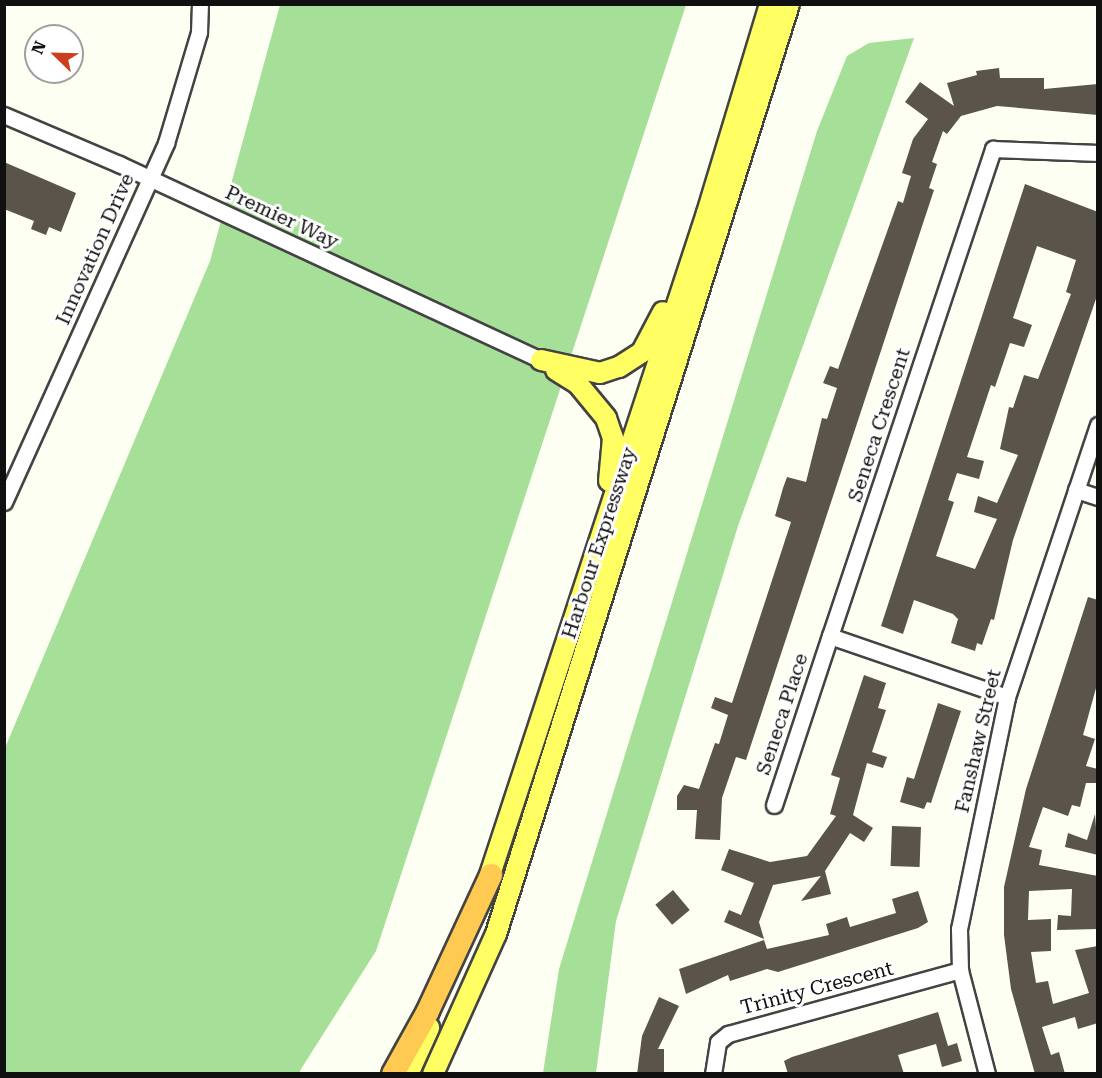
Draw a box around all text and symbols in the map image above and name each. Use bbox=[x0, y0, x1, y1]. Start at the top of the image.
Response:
north arrow bbox=[24, 24, 84, 84]
text: N bbox=[28, 38, 50, 57]
street label: Innovation Drive bbox=[51, 170, 139, 328]
street label: Premier Way bbox=[221, 180, 343, 254]
street label: Seneca Crescent bbox=[843, 345, 915, 505]
street label: Harbour Expressway bbox=[557, 444, 641, 642]
street label: Seneca Place bbox=[751, 650, 813, 778]
street label: Fanshaw Street bbox=[950, 667, 1006, 815]
street label: Trinity Crescent bbox=[738, 956, 896, 1020]

